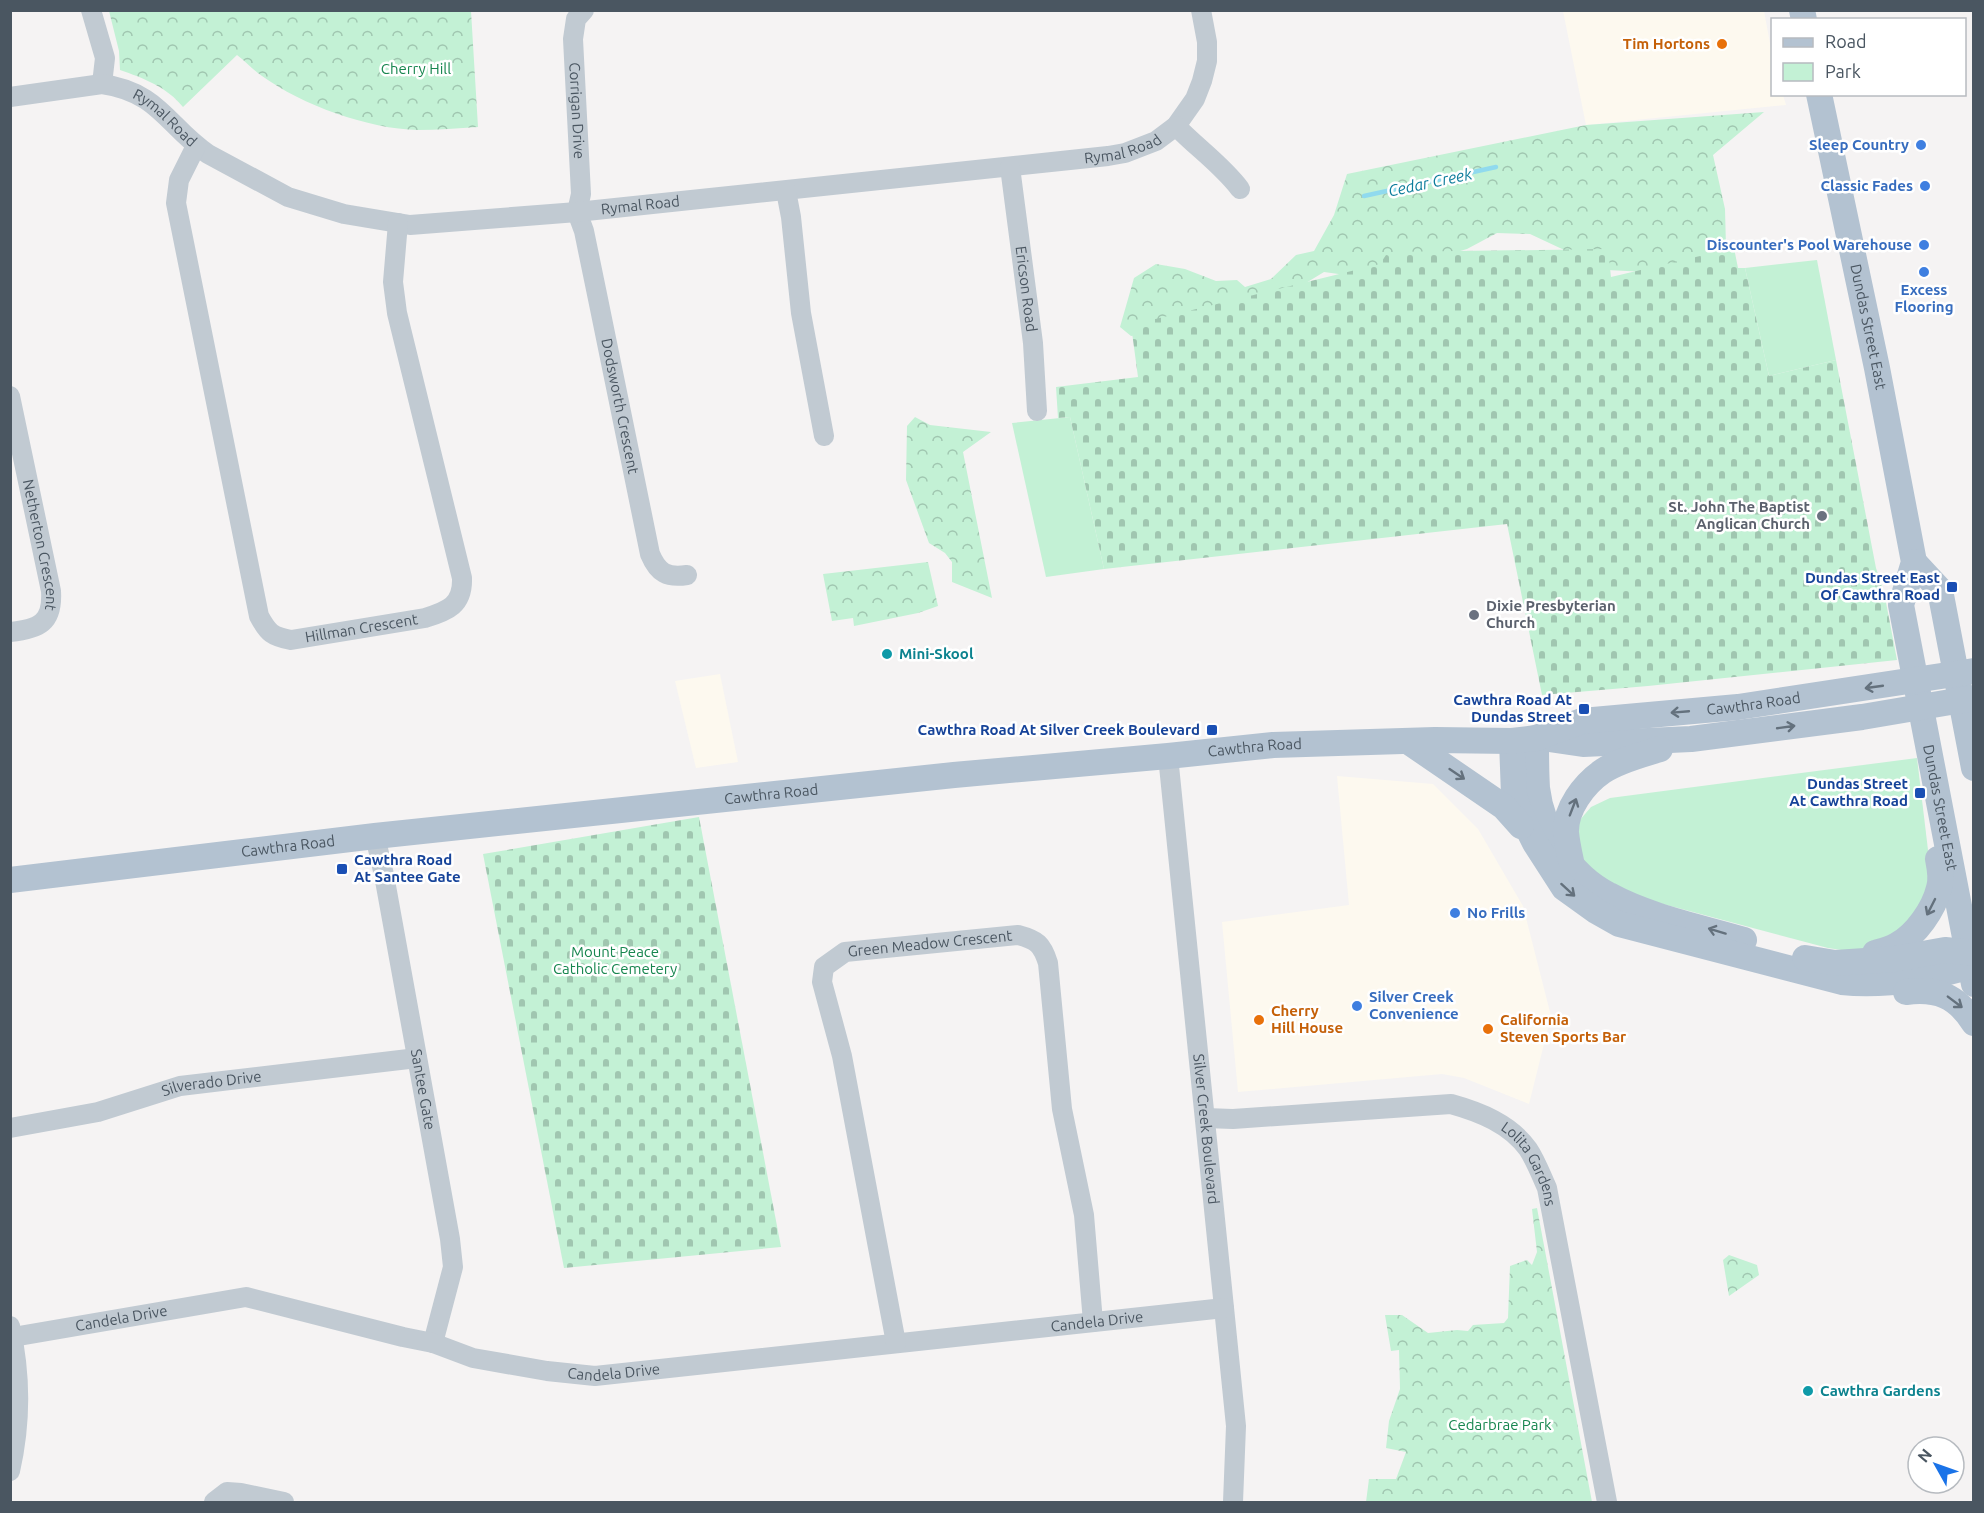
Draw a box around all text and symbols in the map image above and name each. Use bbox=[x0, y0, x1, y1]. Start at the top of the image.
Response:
legend bbox=[1771, 18, 1966, 96]
text: Road bbox=[1825, 31, 1867, 51]
place label: Tim Hortons bbox=[1623, 35, 1710, 52]
marker: Tim Hortons bbox=[1715, 37, 1729, 51]
park label: Cherry Hill bbox=[381, 60, 451, 77]
text: Park bbox=[1825, 61, 1861, 81]
street label: Corrigan Drive bbox=[566, 62, 588, 159]
street label: Rymal Road bbox=[130, 85, 200, 150]
street label: Rymal Road bbox=[1083, 131, 1165, 166]
place label: Sleep Country bbox=[1809, 136, 1909, 153]
marker: Sleep Country bbox=[1914, 138, 1928, 152]
water label: Cedar Creek bbox=[1386, 164, 1474, 200]
place label: Classic Fades bbox=[1820, 177, 1913, 194]
marker: Classic Fades bbox=[1918, 179, 1932, 193]
street label: Rymal Road bbox=[600, 192, 681, 217]
place label: Discounter's Pool Warehouse bbox=[1706, 236, 1912, 253]
marker: Discounter's Pool Warehouse bbox=[1917, 238, 1931, 252]
street label: Ericson Road bbox=[1012, 245, 1040, 333]
street label: Dundas Street East bbox=[1847, 262, 1890, 391]
marker: Excess Flooring bbox=[1917, 265, 1931, 279]
place label: Excess Flooring bbox=[1895, 281, 1953, 315]
street label: Dodsworth Crescent bbox=[598, 337, 642, 476]
street label: Netherton Crescent bbox=[20, 478, 60, 612]
place label: St. John The Baptist Anglican Church bbox=[1668, 498, 1811, 532]
marker: St. John The Baptist Anglican Church bbox=[1815, 509, 1829, 523]
place label: Dundas Street East Of Cawthra Road bbox=[1805, 569, 1941, 603]
marker: Dundas Street East Of Cawthra Road bbox=[1945, 580, 1959, 594]
place label: Dixie Presbyterian Church bbox=[1486, 597, 1616, 631]
marker: Dixie Presbyterian Church bbox=[1467, 608, 1481, 622]
street label: Hillman Crescent bbox=[304, 610, 419, 646]
place label: Mini-Skool bbox=[899, 645, 974, 662]
marker: Mini-Skool bbox=[880, 647, 894, 661]
one-way arrow bbox=[1865, 682, 1885, 693]
street label: Cawthra Road bbox=[1706, 689, 1802, 718]
place label: Cawthra Road At Dundas Street bbox=[1453, 691, 1573, 725]
marker: Cawthra Road At Dundas Street bbox=[1577, 702, 1591, 716]
one-way arrow bbox=[1671, 707, 1691, 718]
place label: Cawthra Road At Silver Creek Boulevard bbox=[917, 721, 1200, 738]
one-way arrow bbox=[1776, 722, 1795, 733]
marker: Cawthra Road At Silver Creek Boulevard bbox=[1205, 723, 1219, 737]
street label: Cawthra Road bbox=[1207, 735, 1302, 760]
street label: Dundas Street East bbox=[1920, 743, 1961, 872]
one-way arrow bbox=[1449, 768, 1466, 781]
place label: Dundas Street At Cawthra Road bbox=[1789, 775, 1909, 809]
street label: Cawthra Road bbox=[723, 780, 819, 807]
marker: Dundas Street At Cawthra Road bbox=[1913, 786, 1927, 800]
one-way arrow bbox=[1568, 799, 1579, 817]
street label: Cawthra Road bbox=[240, 832, 336, 860]
place label: Cawthra Road At Santee Gate bbox=[354, 851, 461, 885]
marker: Cawthra Road At Santee Gate bbox=[335, 862, 349, 876]
one-way arrow bbox=[1561, 883, 1576, 897]
one-way arrow bbox=[1924, 898, 1936, 916]
place label: No Frills bbox=[1467, 904, 1525, 921]
marker: No Frills bbox=[1448, 906, 1462, 920]
one-way arrow bbox=[1708, 925, 1727, 936]
street label: Green Meadow Crescent bbox=[847, 927, 1013, 960]
park label: Mount Peace Catholic Cemetery bbox=[553, 943, 677, 977]
place label: Silver Creek Convenience bbox=[1369, 988, 1459, 1022]
one-way arrow bbox=[1946, 996, 1962, 1009]
marker: Silver Creek Convenience bbox=[1350, 999, 1364, 1013]
place label: Cherry Hill House bbox=[1271, 1002, 1343, 1036]
place label: California Steven Sports Bar bbox=[1500, 1011, 1627, 1045]
marker: Cherry Hill House bbox=[1252, 1013, 1266, 1027]
marker: California Steven Sports Bar bbox=[1481, 1022, 1495, 1036]
street label: Santee Gate bbox=[408, 1048, 439, 1131]
street label: Silver Creek Boulevard bbox=[1190, 1053, 1222, 1205]
street label: Silverado Drive bbox=[159, 1067, 262, 1099]
street label: Lolita Gardens bbox=[1498, 1118, 1559, 1208]
street label: Candela Drive bbox=[74, 1302, 169, 1334]
street label: Candela Drive bbox=[1050, 1308, 1144, 1335]
street label: Candela Drive bbox=[567, 1360, 661, 1384]
place label: Cawthra Gardens bbox=[1820, 1382, 1941, 1399]
marker: Cawthra Gardens bbox=[1801, 1384, 1815, 1398]
park label: Cedarbrae Park bbox=[1448, 1416, 1552, 1433]
north arrow bbox=[1906, 1435, 1966, 1495]
text: N bbox=[1914, 1445, 1935, 1466]

